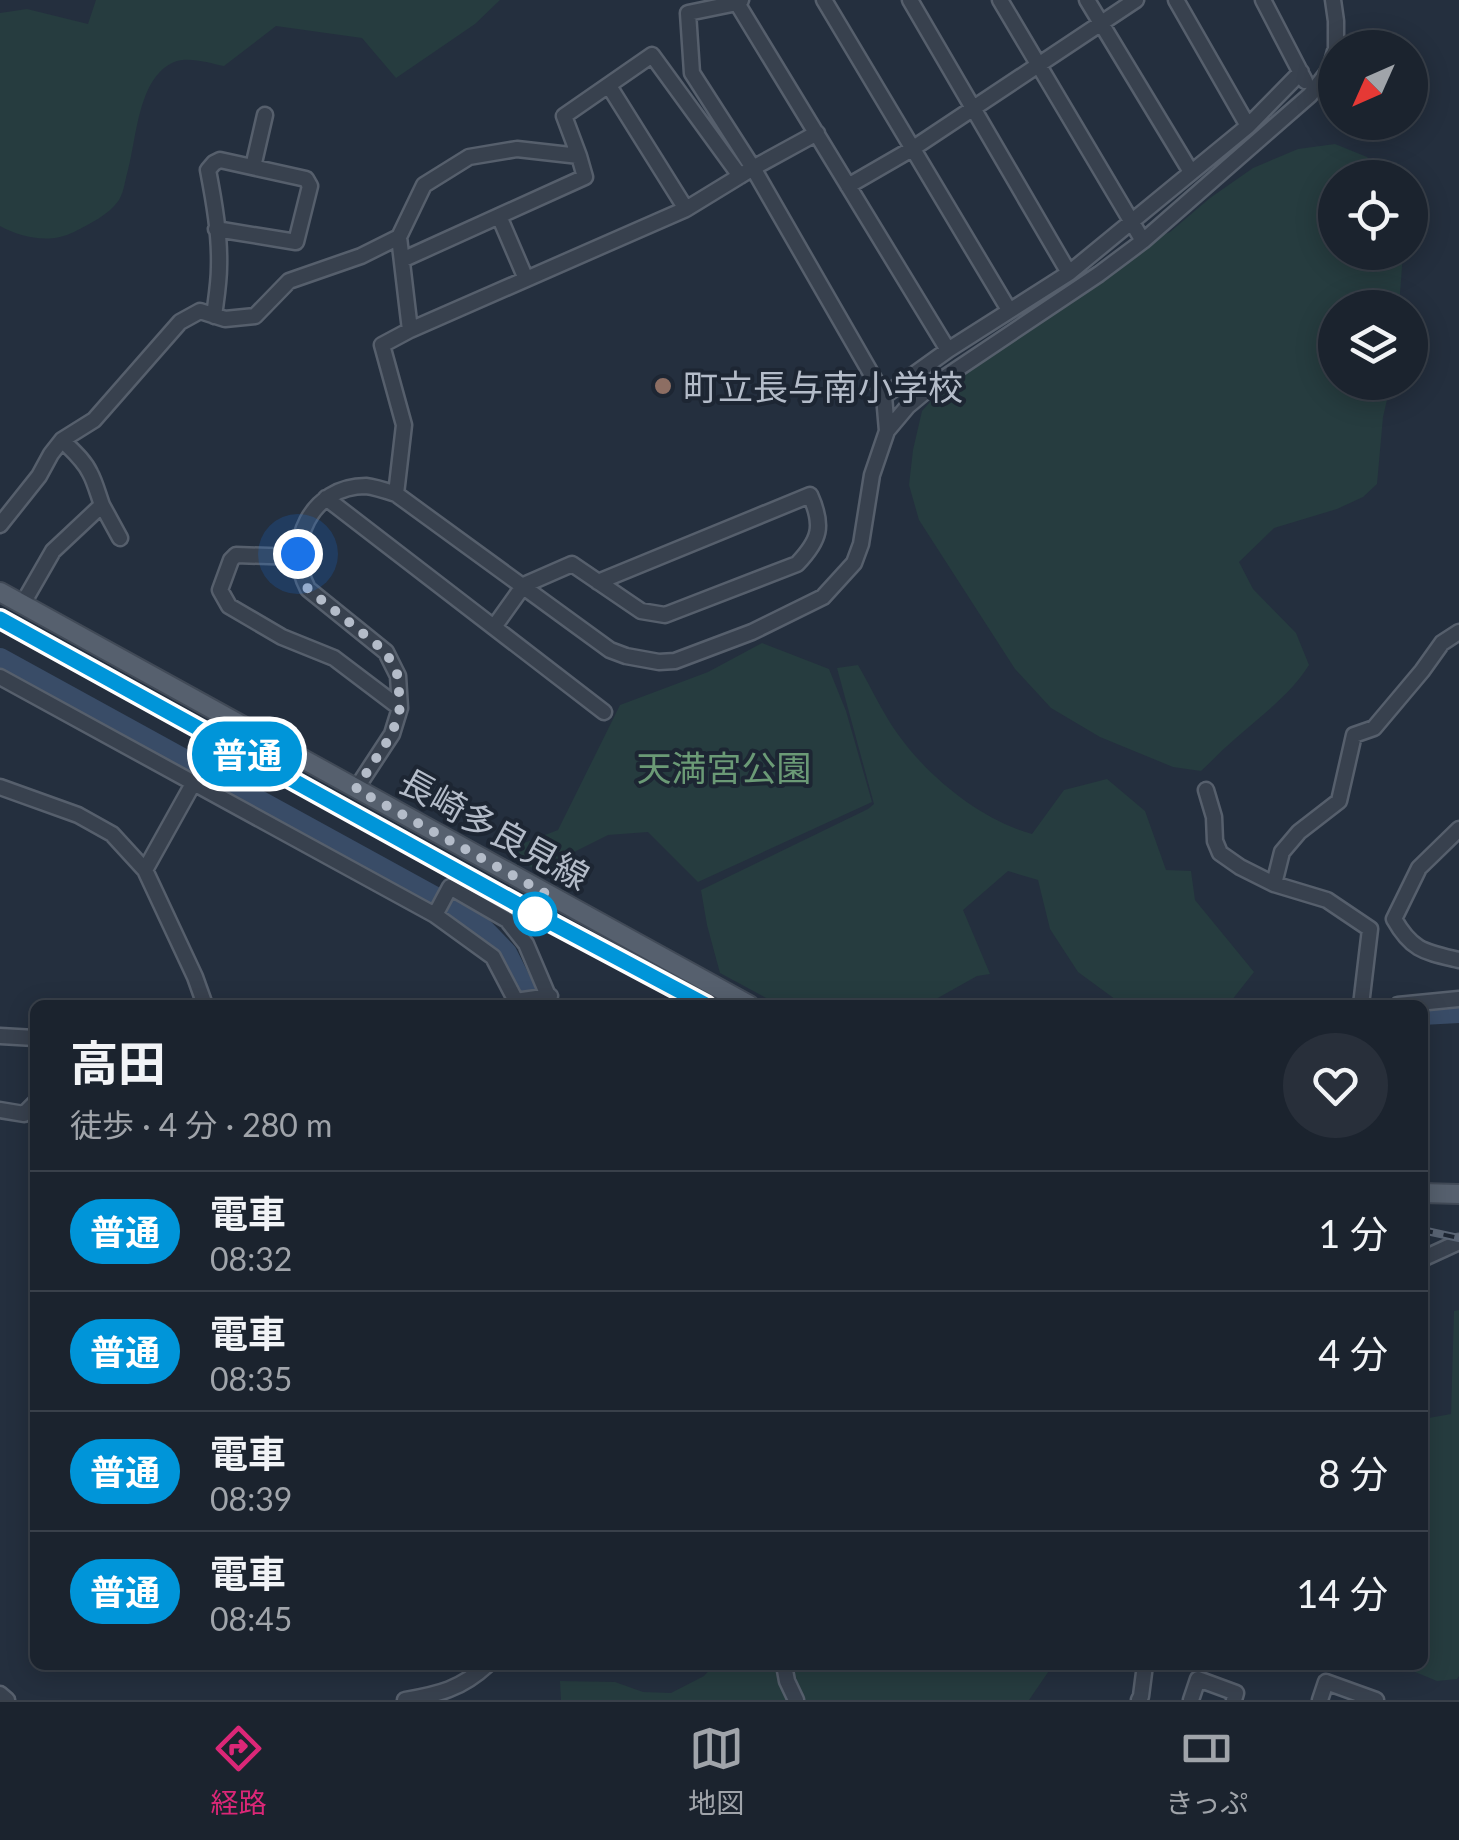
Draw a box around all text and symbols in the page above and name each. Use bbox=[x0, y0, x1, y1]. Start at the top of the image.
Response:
north arrow bbox=[1318, 30, 1428, 140]
map controls bbox=[1318, 30, 1428, 400]
button: locate bbox=[1318, 160, 1428, 270]
button: layers bbox=[1318, 290, 1428, 400]
place label: 町立長与南小学校 bbox=[683, 365, 963, 407]
marker: 町立長与南小学校 bbox=[652, 375, 674, 397]
your location bbox=[273, 529, 323, 579]
line badge: 普通 bbox=[202, 722, 292, 786]
text: 普通 bbox=[212, 733, 282, 775]
park label: 天満宮公園 bbox=[636, 746, 812, 788]
street label: 長崎多良見線 bbox=[393, 759, 597, 897]
unlabelled marker bbox=[514, 893, 556, 935]
button: heart bbox=[1283, 1033, 1388, 1138]
text: 高田 bbox=[70, 1034, 166, 1091]
text: 徒歩 · 4 分 · 280 m bbox=[70, 1105, 332, 1144]
text: 電車 bbox=[210, 1190, 286, 1236]
text: 普通 bbox=[90, 1210, 160, 1252]
text: 1 分 bbox=[1318, 1210, 1388, 1256]
text: 08:32 bbox=[210, 1239, 292, 1278]
text: 電車 bbox=[210, 1310, 286, 1356]
text: 普通 bbox=[90, 1330, 160, 1372]
text: 4 分 bbox=[1318, 1330, 1388, 1376]
text: 08:35 bbox=[210, 1359, 292, 1398]
text: 電車 bbox=[210, 1430, 286, 1476]
text: 普通 bbox=[90, 1450, 160, 1492]
text: 8 分 bbox=[1318, 1450, 1388, 1496]
text: 08:39 bbox=[210, 1479, 292, 1518]
text: 電車 bbox=[210, 1550, 286, 1596]
text: 普通 bbox=[90, 1570, 160, 1612]
text: 14 分 bbox=[1296, 1570, 1388, 1616]
text: 08:45 bbox=[210, 1599, 292, 1638]
tab: 経路 bbox=[211, 1721, 267, 1821]
tab: 地図 bbox=[688, 1721, 744, 1821]
tab: きっぷ bbox=[1165, 1721, 1248, 1821]

